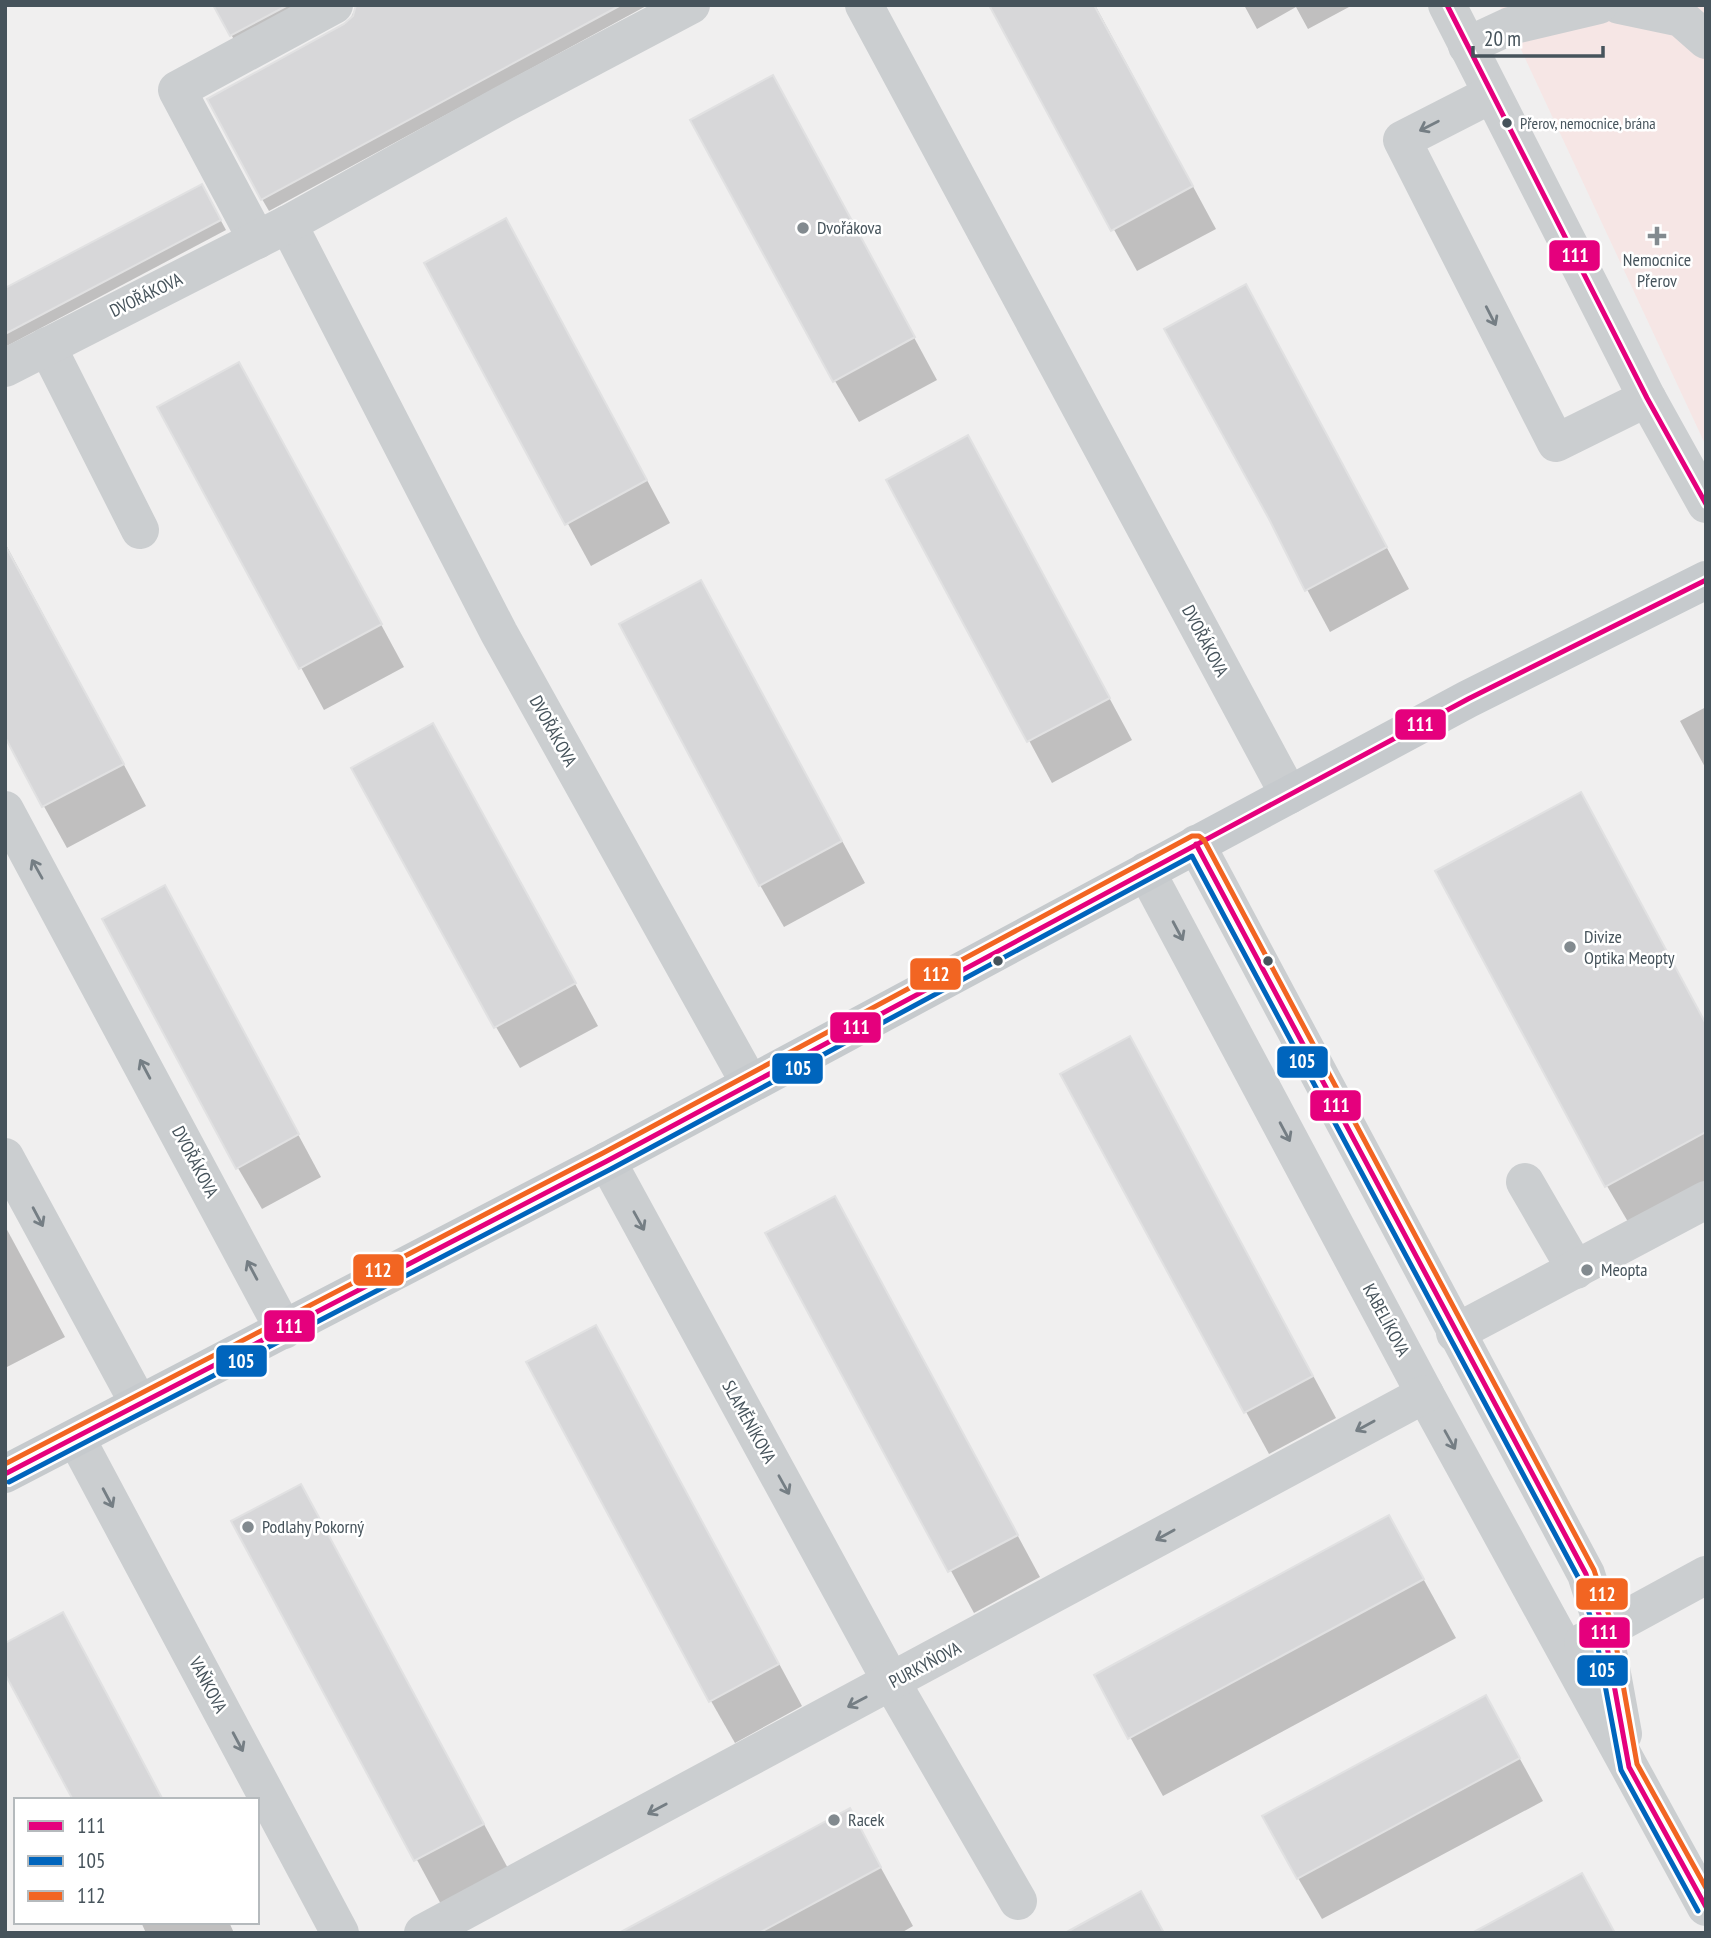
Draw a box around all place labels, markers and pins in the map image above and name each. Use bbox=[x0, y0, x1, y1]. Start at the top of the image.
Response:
place label: Přerov, nemocnice, brána bbox=[1520, 113, 1656, 133]
marker: Přerov, nemocnice, brána bbox=[1500, 116, 1514, 130]
place label: Dvořákova bbox=[817, 216, 882, 239]
marker: Dvořákova bbox=[795, 220, 811, 236]
marker: Nemocnice Přerov bbox=[1647, 226, 1667, 246]
place label: Nemocnice Přerov bbox=[1623, 248, 1691, 292]
place label: Divize Optika Meopty bbox=[1584, 925, 1675, 969]
marker: Divize Optika Meopty bbox=[1562, 939, 1578, 955]
unlabelled marker bbox=[991, 954, 1005, 968]
unlabelled marker bbox=[1261, 954, 1275, 968]
place label: Meopta bbox=[1601, 1258, 1648, 1281]
marker: Meopta bbox=[1579, 1262, 1595, 1278]
place label: Podlahy Pokorný bbox=[262, 1515, 364, 1538]
marker: Podlahy Pokorný bbox=[240, 1519, 256, 1535]
place label: Racek bbox=[848, 1808, 884, 1831]
marker: Racek bbox=[826, 1812, 842, 1828]

